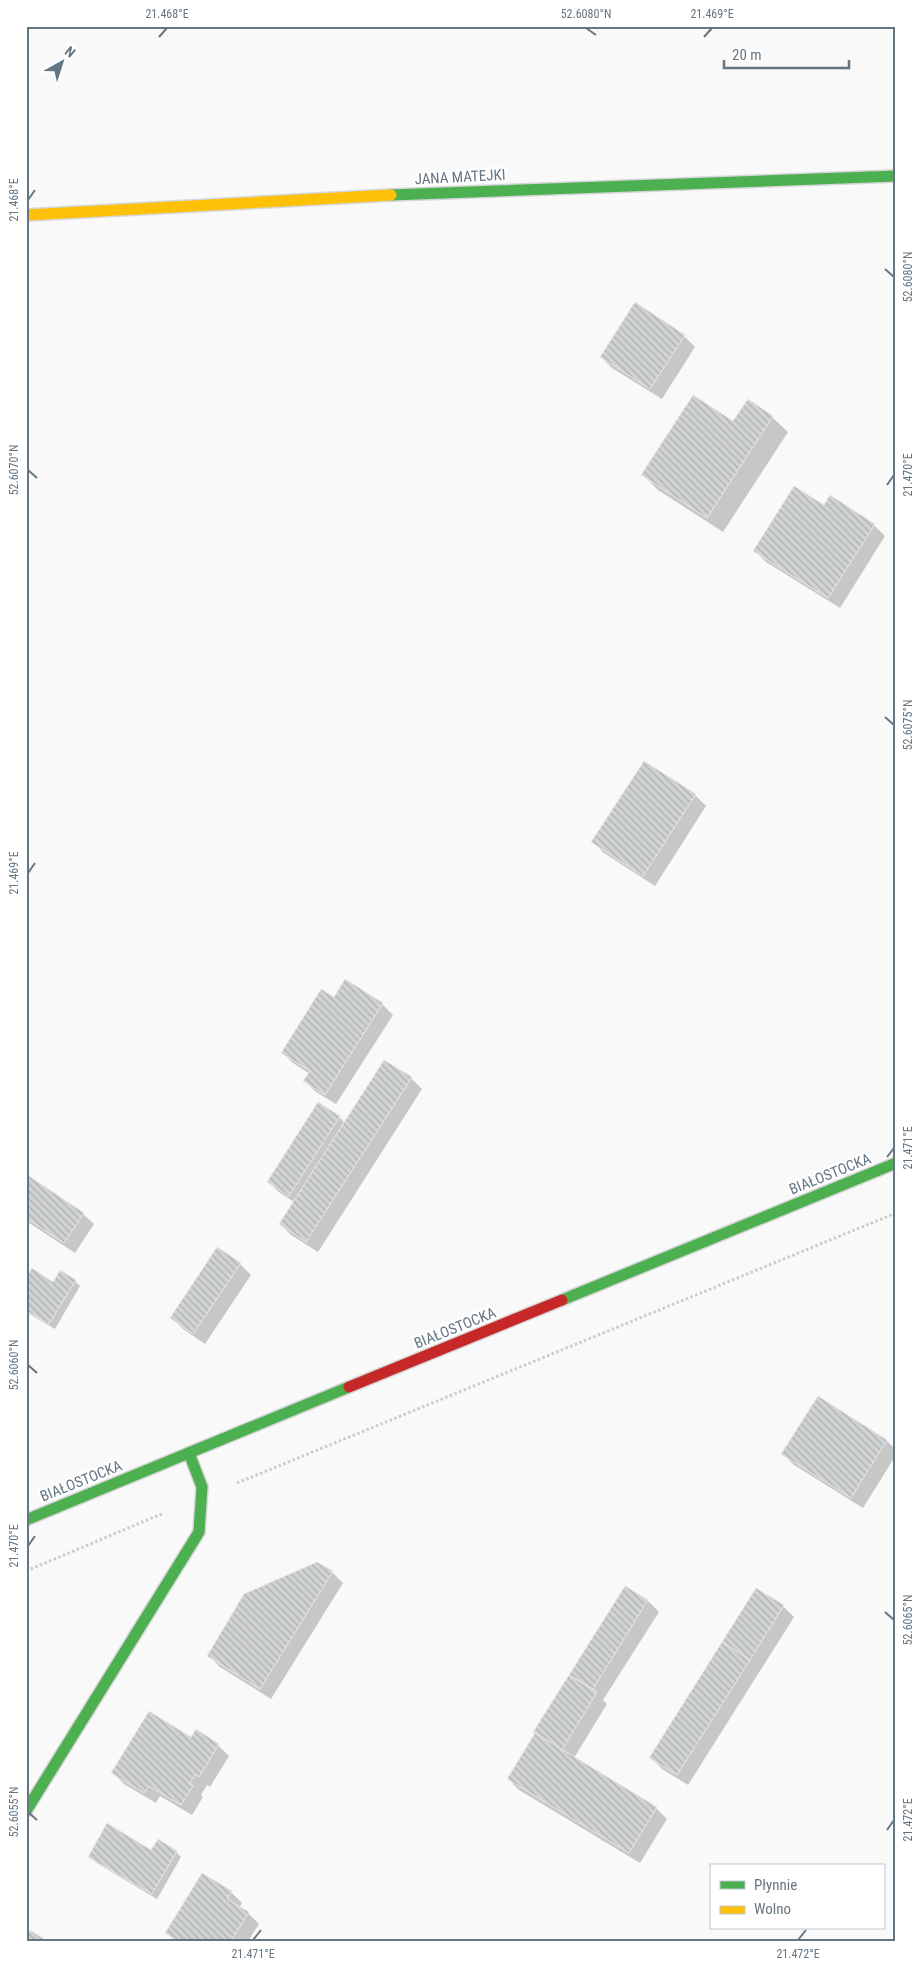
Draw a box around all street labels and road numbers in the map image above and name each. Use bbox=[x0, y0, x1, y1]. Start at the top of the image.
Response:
street label: JANA MATEJKI bbox=[414, 166, 506, 188]
street label: BIAŁOSTOCKA bbox=[786, 1149, 874, 1199]
street label: BIAŁOSTOCKA bbox=[411, 1303, 499, 1353]
street label: BIAŁOSTOCKA bbox=[37, 1456, 125, 1506]

